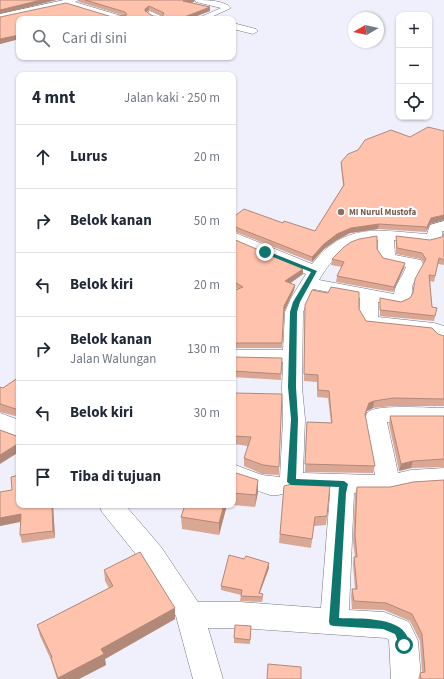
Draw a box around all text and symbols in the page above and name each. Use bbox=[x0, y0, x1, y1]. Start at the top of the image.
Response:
north arrow bbox=[348, 12, 384, 48]
map controls bbox=[396, 12, 432, 120]
button: + bbox=[396, 12, 432, 48]
search box bbox=[16, 16, 236, 60]
icon: search bbox=[30, 27, 52, 49]
text: Cari di sini bbox=[62, 28, 127, 49]
button: − bbox=[396, 48, 432, 84]
button: locate bbox=[396, 84, 432, 120]
text: 4 mnt bbox=[32, 86, 75, 110]
text: Jalan kaki · 250 m bbox=[124, 89, 220, 107]
icon: ahead bbox=[32, 146, 54, 168]
text: Lurus bbox=[70, 146, 107, 167]
text: 20 m bbox=[194, 148, 220, 166]
place label: MI Nurul Mustofa bbox=[349, 206, 416, 219]
marker: MI Nurul Mustofa bbox=[336, 207, 346, 217]
icon: right bbox=[32, 210, 54, 232]
text: Belok kanan bbox=[70, 210, 152, 231]
text: 50 m bbox=[194, 212, 220, 230]
route end bbox=[256, 243, 274, 261]
icon: left bbox=[32, 274, 54, 296]
text: Belok kiri bbox=[70, 274, 133, 295]
text: 20 m bbox=[194, 276, 220, 294]
text: Belok kanan bbox=[70, 329, 152, 350]
icon: right bbox=[32, 338, 54, 360]
text: 130 m bbox=[187, 340, 220, 358]
text: Jalan Walungan bbox=[70, 350, 156, 368]
icon: left bbox=[32, 402, 54, 424]
text: Belok kiri bbox=[70, 402, 133, 423]
text: 30 m bbox=[194, 404, 220, 422]
icon: arrive bbox=[32, 466, 54, 488]
text: Tiba di tujuan bbox=[70, 466, 161, 487]
route start bbox=[395, 636, 413, 654]

